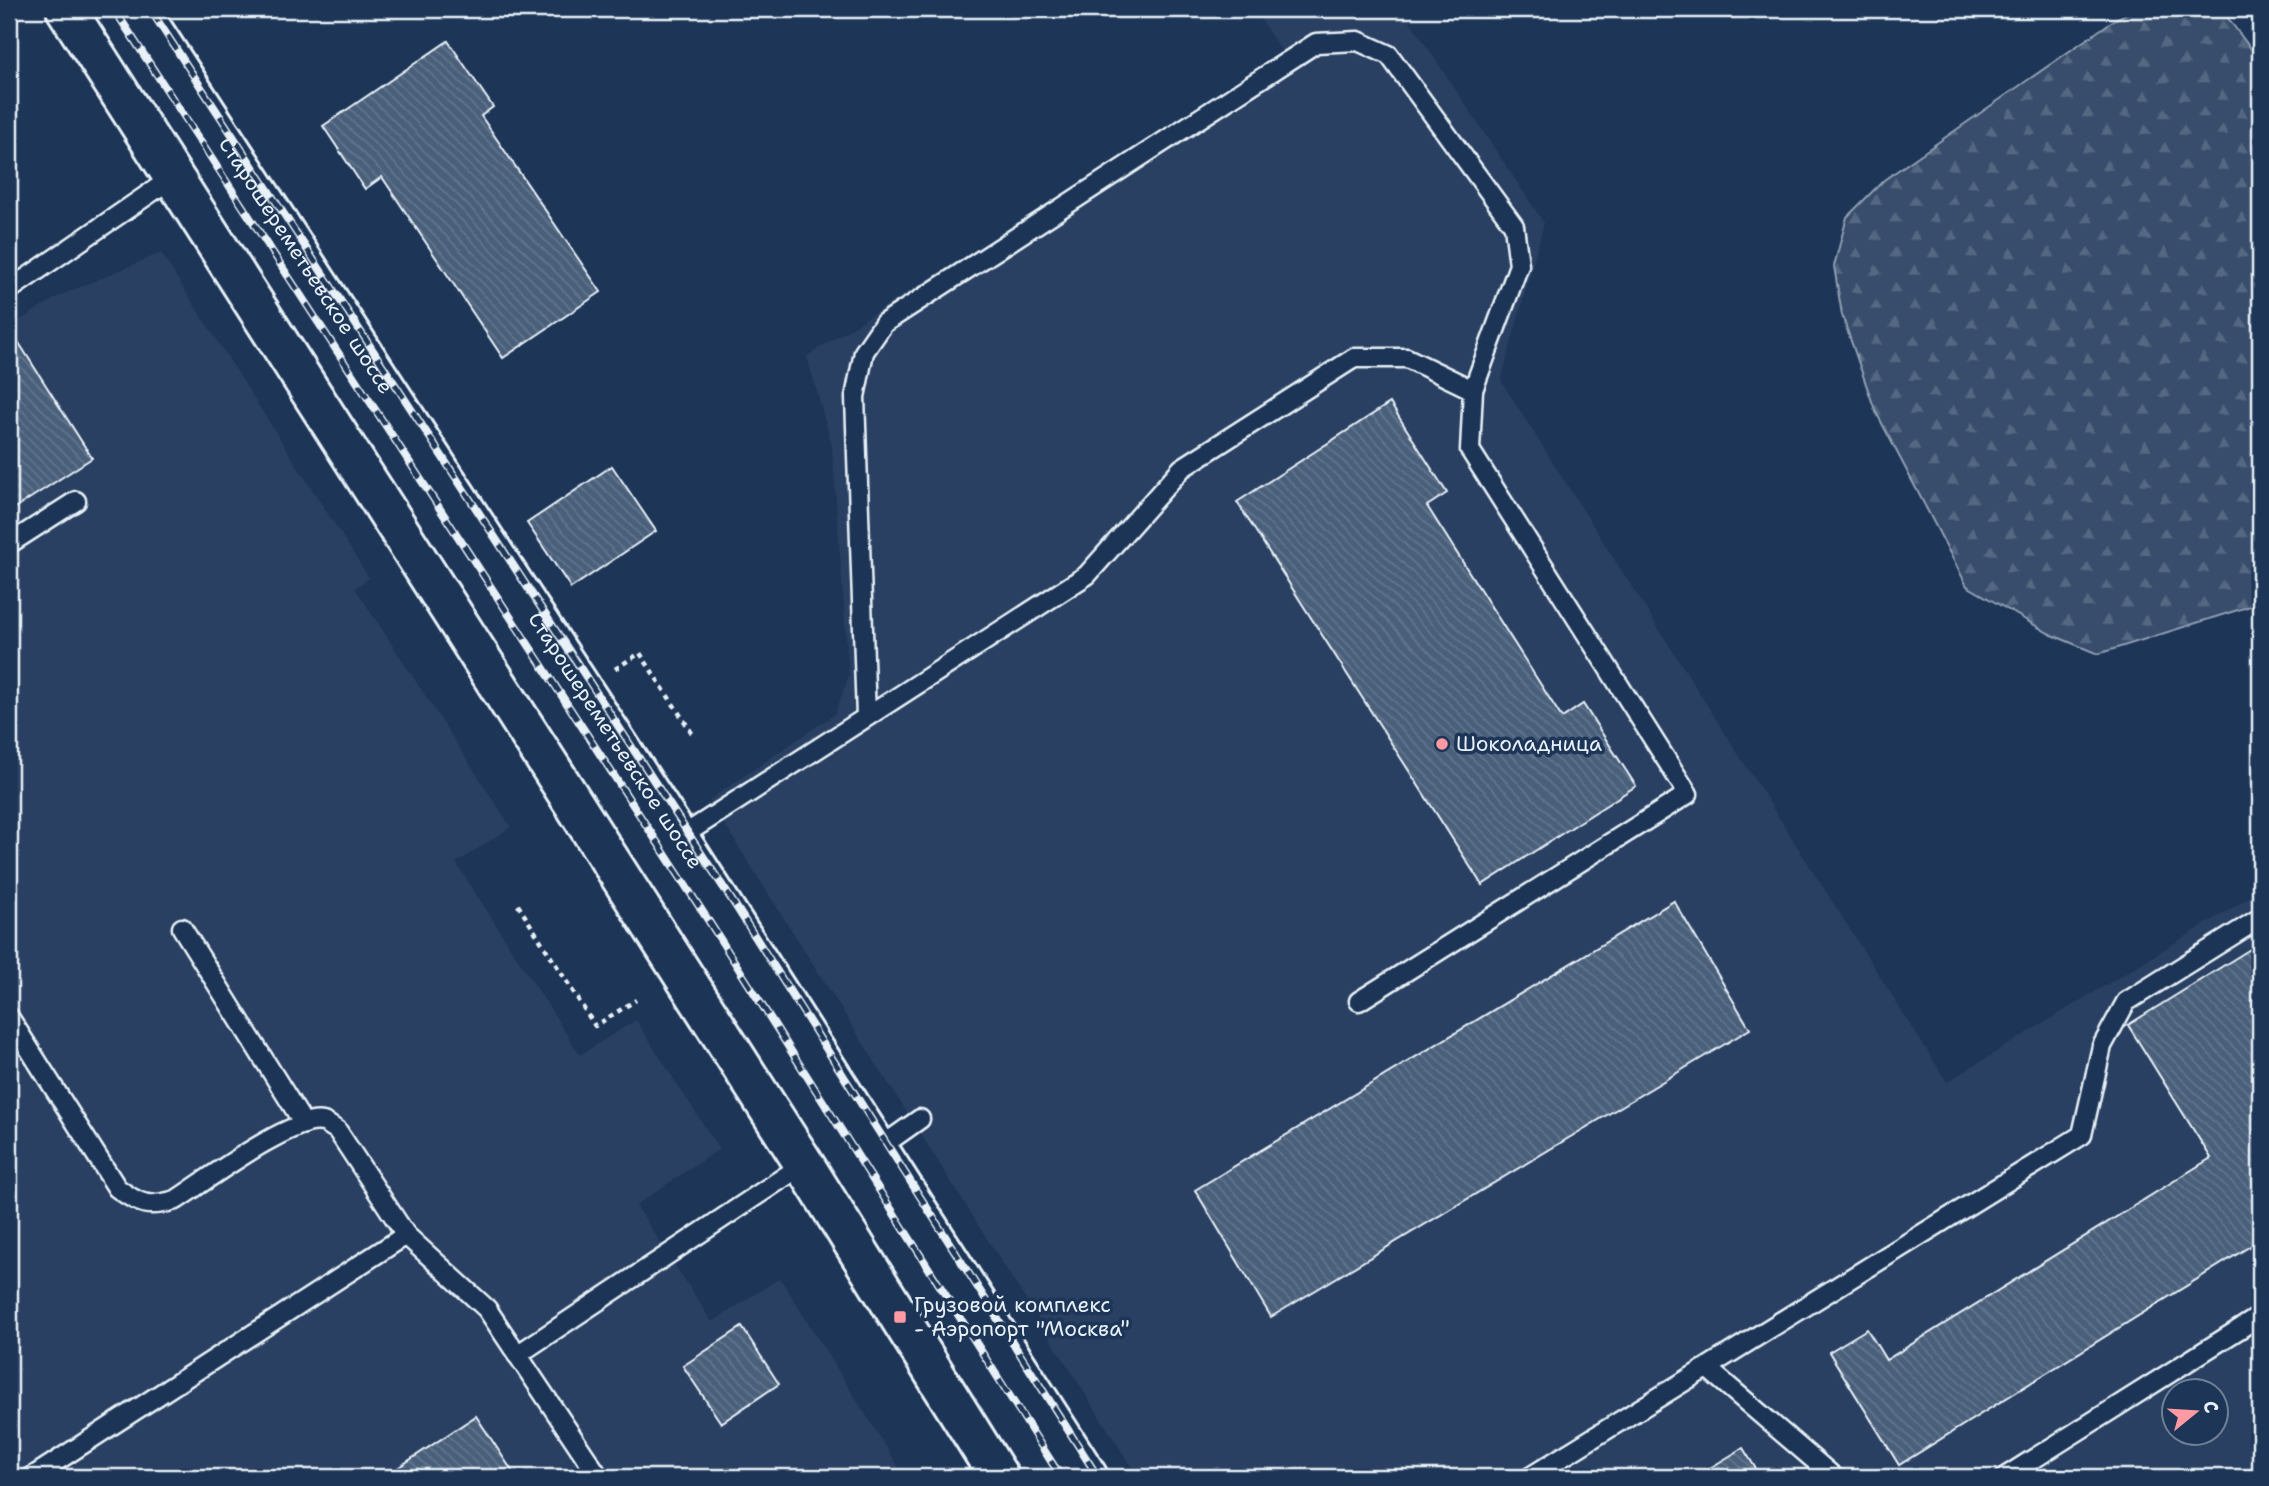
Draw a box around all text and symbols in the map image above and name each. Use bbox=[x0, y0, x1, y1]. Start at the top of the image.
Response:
street label: Старошереметьевское шоссе bbox=[212, 132, 400, 399]
street label: Старошереметьевское шоссе bbox=[522, 607, 709, 874]
place label: Шоколадница bbox=[1456, 730, 1602, 758]
marker: Шоколадница bbox=[1434, 736, 1450, 752]
place label: Грузовой комплекс - Аэропорт "Москва" bbox=[914, 1291, 1130, 1343]
marker: Грузовой комплекс - Аэропорт "Москва" bbox=[892, 1309, 908, 1325]
north arrow bbox=[2160, 1378, 2230, 1448]
text: С bbox=[2197, 1397, 2224, 1416]

